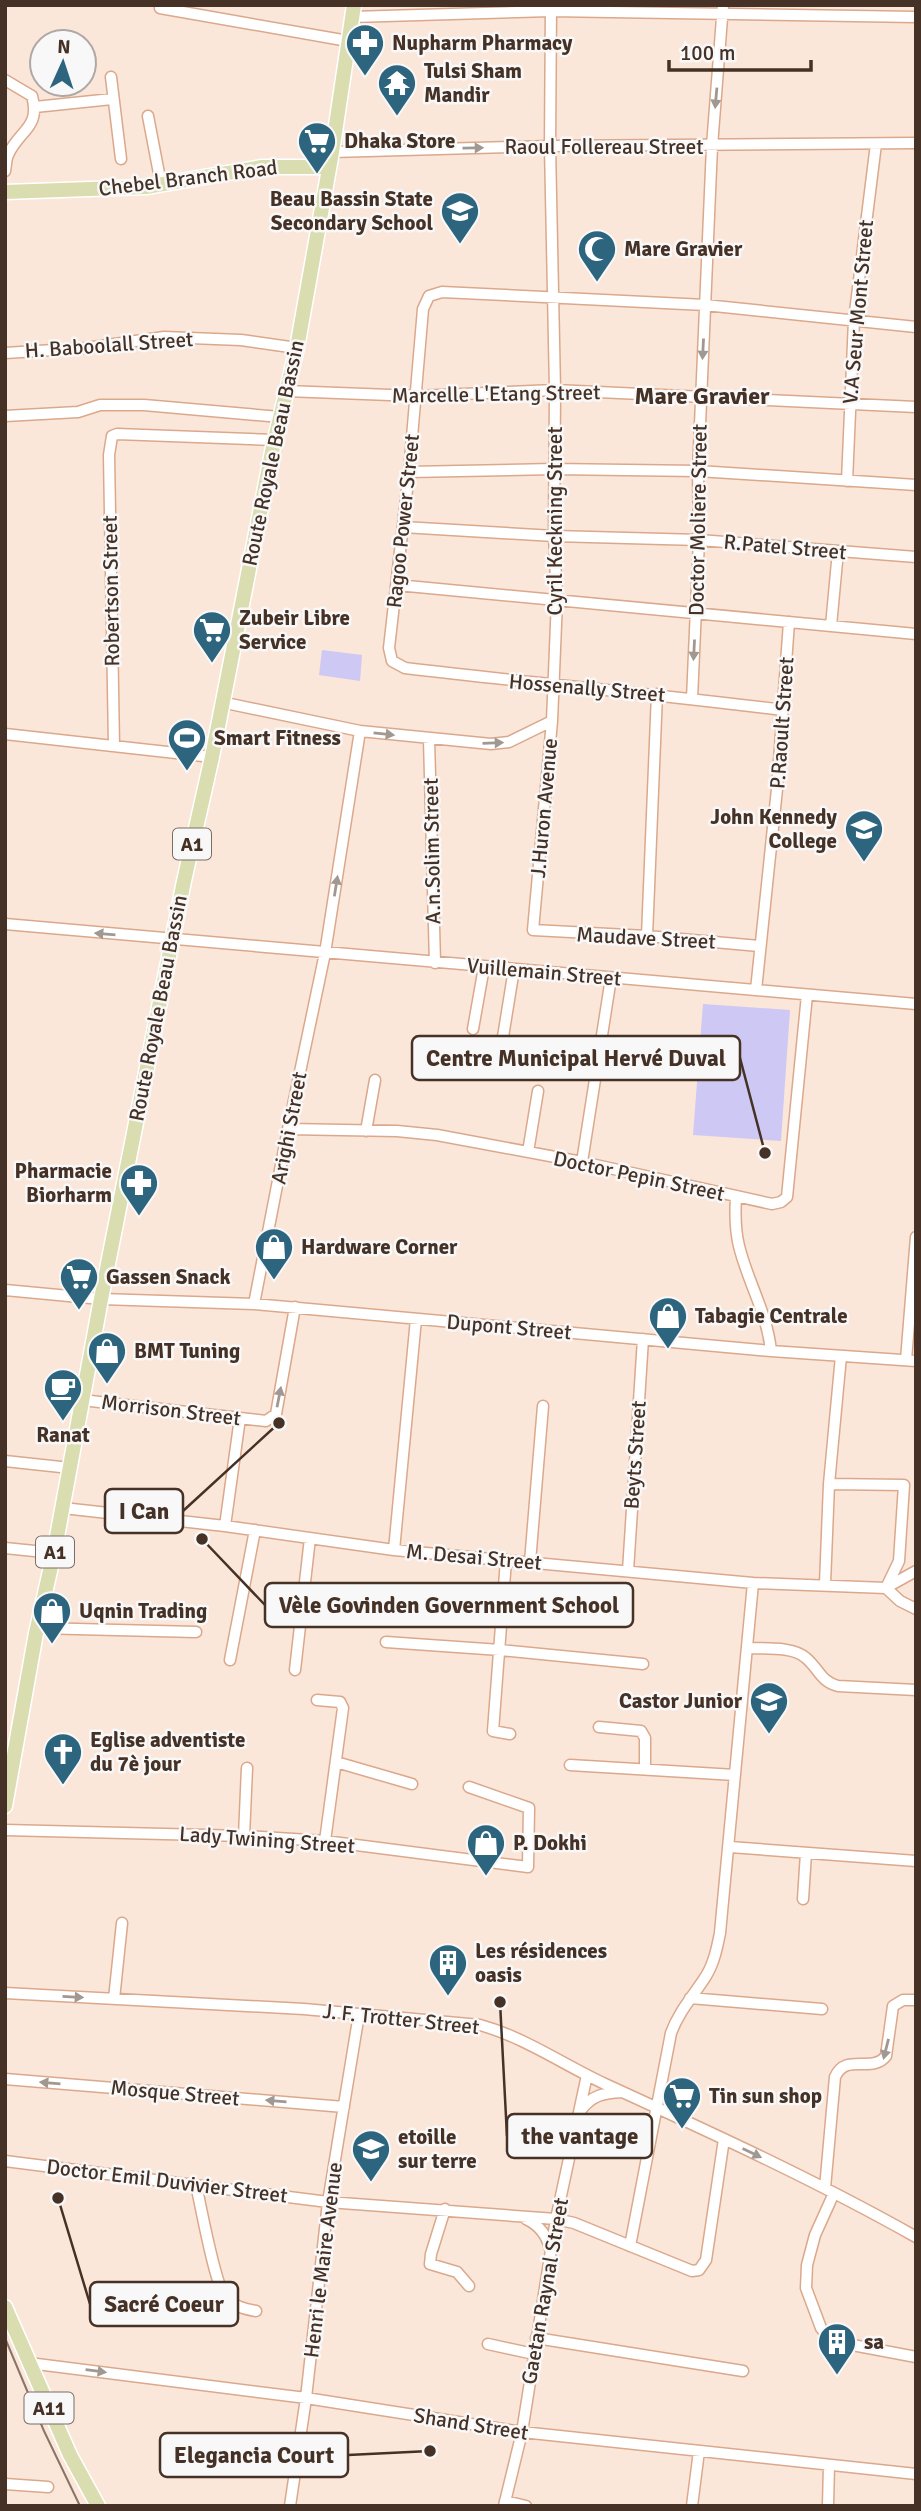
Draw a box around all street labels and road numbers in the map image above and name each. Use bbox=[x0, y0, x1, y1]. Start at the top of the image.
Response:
street label: Raoul Follereau Street bbox=[504, 134, 704, 160]
street label: Chebel Branch Road bbox=[97, 154, 279, 202]
street label: V.A Seur Mont Street bbox=[837, 219, 879, 405]
street label: H. Baboolall Street bbox=[24, 326, 194, 364]
street label: Route Royale Beau Bassin bbox=[236, 338, 310, 568]
street label: Marcelle L'Etang Street bbox=[391, 379, 601, 409]
street label: Doctor Moliere Street bbox=[683, 424, 713, 616]
street label: Cyril Keckning Street bbox=[542, 426, 568, 616]
street label: Ragoo Power Street bbox=[381, 433, 425, 609]
street label: Robertson Street bbox=[97, 515, 125, 667]
street label: R.Patel Street bbox=[723, 529, 847, 565]
street label: P.Raoult Street bbox=[764, 656, 800, 790]
street label: Hossenally Street bbox=[508, 668, 666, 708]
street label: J.Huron Avenue bbox=[525, 737, 563, 879]
street label: A.n.Solim Street bbox=[418, 778, 446, 924]
road number: A1 bbox=[173, 828, 211, 860]
street label: Route Royale Beau Bassin bbox=[123, 893, 193, 1123]
street label: Maudave Street bbox=[576, 921, 716, 955]
street label: Vuillemain Street bbox=[466, 952, 622, 992]
street label: Arighi Street bbox=[265, 1069, 313, 1187]
street label: Doctor Pepin Street bbox=[551, 1145, 727, 1207]
street label: Dupont Street bbox=[445, 1309, 573, 1345]
street label: Morrison Street bbox=[100, 1389, 242, 1431]
street label: Beyts Street bbox=[618, 1400, 652, 1510]
road number: A1 bbox=[36, 1536, 74, 1568]
street label: M. Desai Street bbox=[405, 1538, 543, 1576]
street label: Lady Twining Street bbox=[178, 1821, 356, 1859]
street label: J. F. Trotter Street bbox=[321, 1998, 481, 2040]
street label: Mosque Street bbox=[109, 2074, 241, 2112]
street label: Doctor Emil Duvivier Street bbox=[45, 2153, 289, 2209]
street label: Henri le Maire Avenue bbox=[298, 2161, 348, 2359]
street label: Gaetan Raynal Street bbox=[516, 2196, 574, 2386]
road number: A11 bbox=[24, 2392, 74, 2424]
street label: Shand Street bbox=[412, 2402, 530, 2446]

